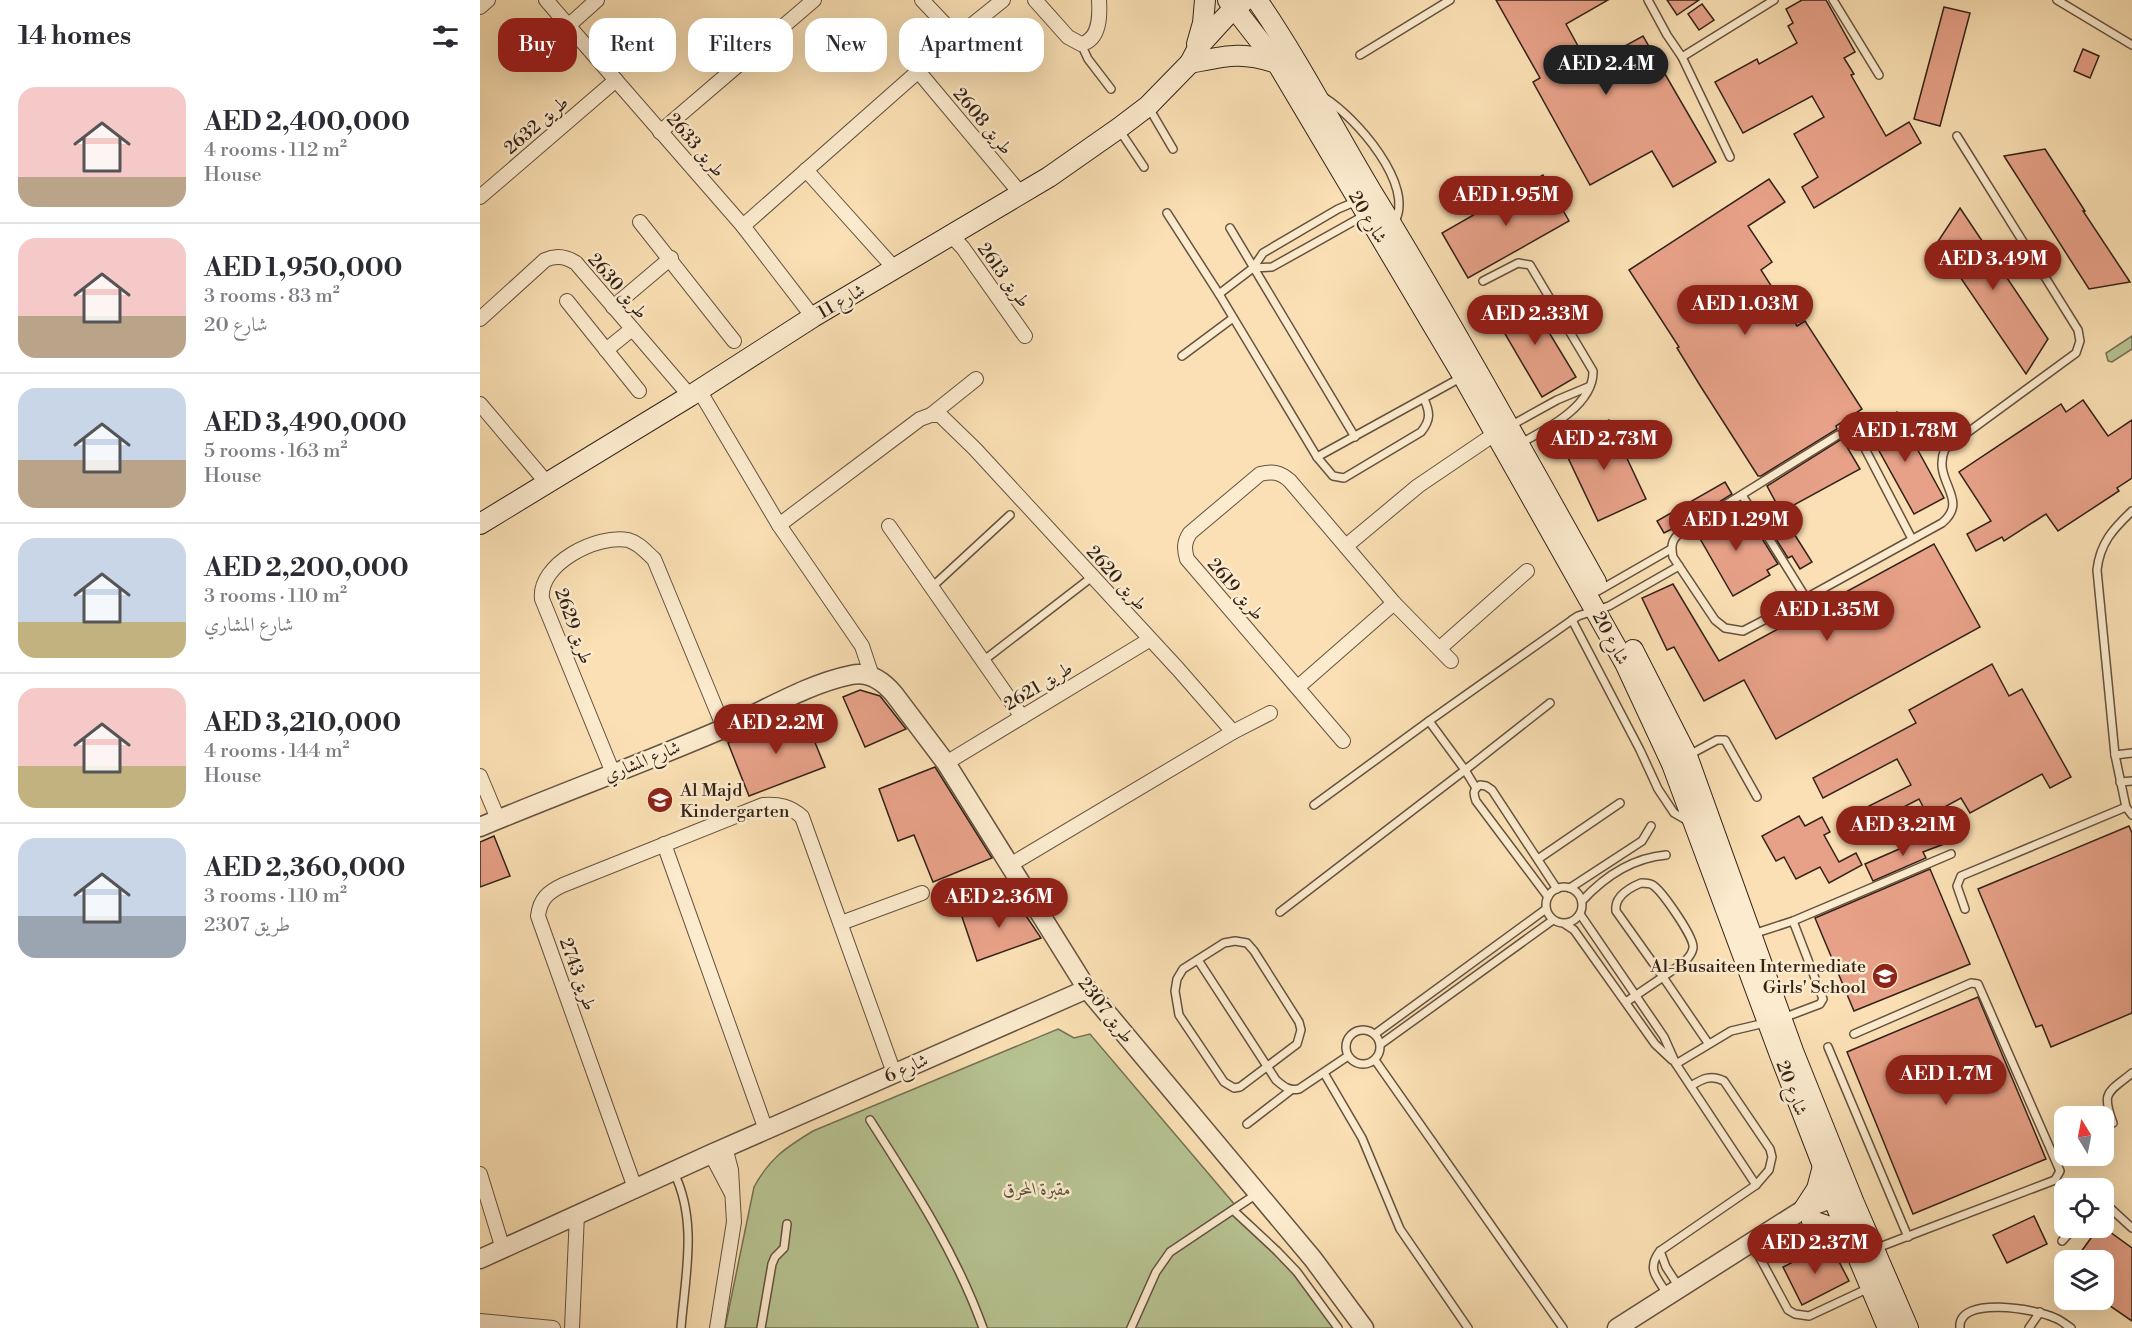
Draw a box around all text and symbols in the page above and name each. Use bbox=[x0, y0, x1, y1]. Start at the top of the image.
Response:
chip: Buy bbox=[498, 18, 577, 72]
chip: Rent bbox=[589, 18, 676, 72]
chip: Filters bbox=[688, 18, 793, 72]
chip: New bbox=[805, 18, 887, 72]
chip: Apartment bbox=[899, 18, 1044, 72]
text: 14 homes bbox=[18, 20, 131, 52]
icon: filters bbox=[429, 20, 462, 53]
pin: AED 2.4M bbox=[1544, 45, 1668, 96]
text: AED 2.4M bbox=[1557, 52, 1655, 77]
street label: طريق 2608 bbox=[948, 83, 1017, 160]
street label: طريق 2632 bbox=[499, 91, 573, 160]
text: AED 2,400,000 bbox=[204, 106, 410, 138]
street label: طريق 2633 bbox=[661, 108, 730, 182]
icon: home bbox=[66, 111, 138, 183]
text: 4 rooms · 112 m² bbox=[204, 138, 347, 163]
text: House bbox=[204, 163, 262, 188]
pin: AED 1.95M bbox=[1437, 176, 1575, 227]
text: AED 1.95M bbox=[1453, 183, 1559, 208]
street label: شارع 20 bbox=[1340, 187, 1392, 249]
street label: طريق 2613 bbox=[972, 238, 1035, 312]
pin: AED 3.49M bbox=[1924, 240, 2062, 291]
text: AED 3.49M bbox=[1938, 247, 2048, 272]
street label: طريق 2630 bbox=[583, 249, 652, 324]
text: AED 1,950,000 bbox=[204, 252, 403, 284]
icon: home bbox=[66, 262, 138, 334]
street label: شارع 11 bbox=[813, 279, 871, 327]
text: 3 rooms · 83 m² bbox=[204, 284, 340, 309]
pin: AED 1.03M bbox=[1676, 285, 1814, 336]
text: AED 1.03M bbox=[1691, 292, 1799, 317]
pin: AED 2.33M bbox=[1466, 295, 1604, 346]
text: AED 2.33M bbox=[1481, 302, 1589, 327]
text: شارع 20 bbox=[204, 313, 268, 338]
text: AED 3,490,000 bbox=[204, 407, 407, 439]
icon: home bbox=[66, 412, 138, 484]
pin: AED 1.78M bbox=[1836, 412, 1974, 463]
text: AED 1.78M bbox=[1852, 419, 1958, 444]
pin: AED 2.73M bbox=[1535, 420, 1673, 471]
text: AED 2.73M bbox=[1550, 427, 1658, 452]
text: 5 rooms · 163 m² bbox=[204, 439, 348, 464]
text: House bbox=[204, 464, 262, 489]
pin: AED 1.29M bbox=[1667, 501, 1805, 552]
text: AED 1.29M bbox=[1683, 508, 1789, 533]
street label: طريق 2620 bbox=[1081, 541, 1152, 616]
text: AED 2,200,000 bbox=[204, 552, 409, 584]
street label: طريق 2619 bbox=[1202, 553, 1269, 625]
icon: home bbox=[66, 562, 138, 634]
text: 3 rooms · 110 m² bbox=[204, 584, 347, 609]
street label: طريق 2629 bbox=[549, 585, 598, 667]
pin: AED 1.35M bbox=[1758, 591, 1896, 642]
text: AED 1.35M bbox=[1774, 598, 1880, 623]
street label: شارع 20 bbox=[1584, 608, 1634, 670]
text: شارع المشاري bbox=[204, 613, 293, 638]
street label: طريق 2621 bbox=[1000, 657, 1077, 716]
pin: AED 2.2M bbox=[714, 704, 838, 755]
text: AED 3,210,000 bbox=[204, 707, 401, 739]
text: AED 2.2M bbox=[728, 711, 824, 736]
icon: home bbox=[66, 712, 138, 784]
street label: شارع المشاري bbox=[601, 736, 685, 790]
text: 4 rooms · 144 m² bbox=[204, 739, 349, 764]
text: House bbox=[204, 764, 262, 789]
place label: Al Majd Kindergarten bbox=[679, 779, 790, 823]
school or university icon: Al Majd Kindergarten bbox=[645, 785, 675, 815]
pin: AED 3.21M bbox=[1834, 806, 1972, 857]
text: AED 3.21M bbox=[1850, 813, 1956, 838]
text: AED 2,360,000 bbox=[204, 852, 406, 884]
icon: home bbox=[66, 862, 138, 934]
pin: AED 2.36M bbox=[930, 878, 1068, 929]
text: 3 rooms · 110 m² bbox=[204, 884, 347, 909]
text: AED 2.36M bbox=[945, 885, 1053, 910]
text: طريق 2307 bbox=[204, 913, 290, 938]
street label: طريق 2743 bbox=[554, 935, 601, 1014]
place label: Al-Busaiteen Intermediate Girls' School bbox=[1649, 955, 1867, 999]
school or university icon: Al-Busaiteen Intermediate Girls' School bbox=[1870, 961, 1900, 991]
street label: طريق 2307 bbox=[1073, 973, 1139, 1048]
street label: شارع 6 bbox=[881, 1049, 933, 1091]
pin: AED 1.7M bbox=[1884, 1055, 2008, 1106]
street label: شارع 20 bbox=[1768, 1057, 1813, 1120]
text: AED 1.7M bbox=[1900, 1062, 1992, 1087]
north arrow bbox=[2054, 1106, 2114, 1166]
map controls bbox=[2054, 1106, 2114, 1310]
park label: مقبرة المحرق bbox=[1003, 1178, 1071, 1201]
button: locate bbox=[2054, 1178, 2114, 1238]
pin: AED 2.37M bbox=[1746, 1224, 1884, 1275]
text: AED 2.37M bbox=[1761, 1231, 1869, 1256]
button: layers bbox=[2054, 1250, 2114, 1310]

